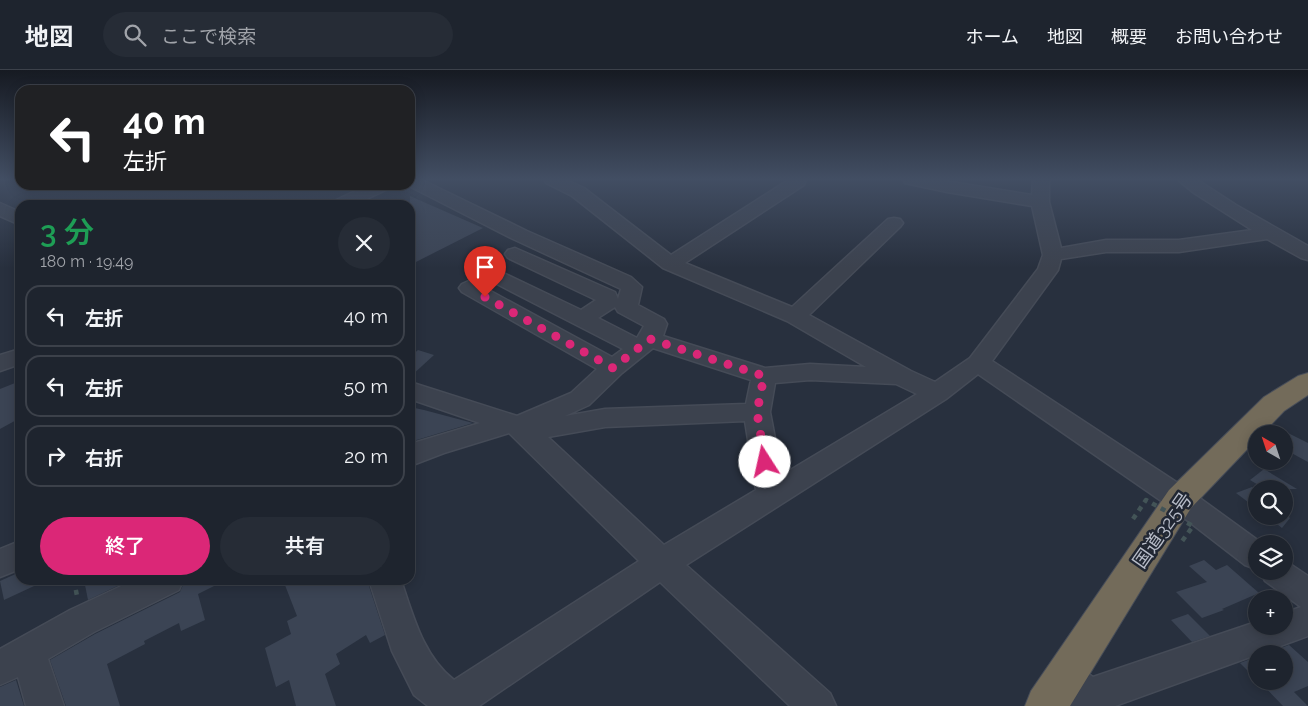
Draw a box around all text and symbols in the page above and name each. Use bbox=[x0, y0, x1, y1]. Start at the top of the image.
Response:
search box bbox=[103, 12, 453, 57]
icon: search bbox=[121, 21, 149, 49]
text: 地図 bbox=[25, 22, 73, 51]
text: ここで検索 bbox=[161, 25, 256, 47]
text: ホーム bbox=[966, 26, 1019, 47]
text: 地図 bbox=[1047, 26, 1083, 47]
text: 概要 bbox=[1111, 26, 1147, 47]
text: お問い合わせ bbox=[1175, 26, 1283, 47]
text: 40 m bbox=[123, 101, 205, 142]
icon: left bbox=[40, 105, 105, 170]
text: 左折 bbox=[123, 148, 167, 174]
text: 3 分 bbox=[40, 215, 94, 250]
button: close bbox=[338, 217, 390, 269]
pin bbox=[464, 246, 506, 297]
text: 180 m · 19:49 bbox=[40, 252, 133, 271]
icon: arrive bbox=[471, 253, 499, 281]
icon: left bbox=[42, 302, 70, 330]
text: 40 m bbox=[344, 305, 388, 327]
text: 左折 bbox=[85, 307, 123, 329]
icon: left bbox=[42, 372, 70, 400]
text: 50 m bbox=[344, 375, 388, 397]
text: 左折 bbox=[85, 377, 123, 399]
north arrow bbox=[1248, 425, 1292, 470]
map controls bbox=[1248, 425, 1293, 690]
position arrow bbox=[738, 435, 790, 487]
icon: right bbox=[42, 442, 70, 470]
text: 20 m bbox=[344, 445, 388, 467]
text: 右折 bbox=[85, 447, 123, 469]
button: search bbox=[1248, 480, 1293, 525]
street label: 国道325号 bbox=[1128, 488, 1196, 572]
button: 終了 bbox=[40, 517, 210, 575]
button: 共有 bbox=[220, 517, 390, 575]
button: layers bbox=[1248, 535, 1293, 580]
button: + bbox=[1248, 590, 1293, 635]
button: − bbox=[1248, 645, 1293, 690]

